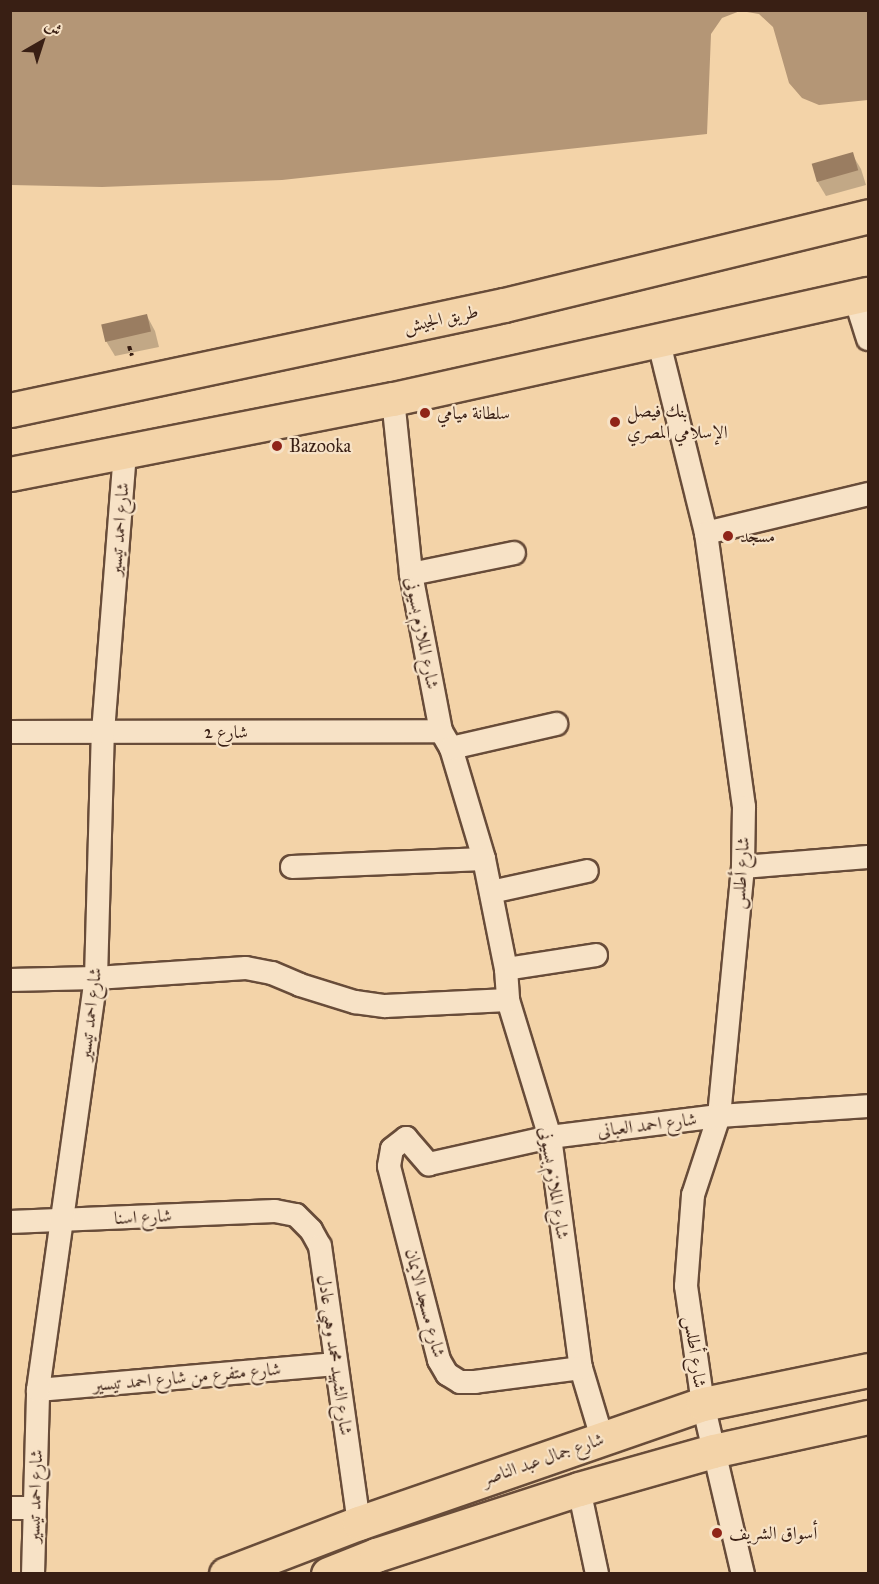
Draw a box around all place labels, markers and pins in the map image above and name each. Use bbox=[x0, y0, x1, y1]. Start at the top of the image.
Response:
place label: بنك فيصل الإسلامي المصري bbox=[627, 401, 728, 444]
place label: سلطانة ميامي bbox=[437, 402, 510, 424]
marker: سلطانة ميامي bbox=[418, 406, 432, 420]
marker: بنك فيصل الإسلامي المصري bbox=[608, 415, 622, 429]
place label: Bazooka bbox=[289, 435, 351, 457]
marker: Bazooka bbox=[270, 439, 284, 453]
place label: مسجد bbox=[740, 525, 775, 547]
marker: مسجد bbox=[721, 529, 735, 543]
place label: أسواق الشريف bbox=[729, 1522, 817, 1544]
marker: أسواق الشريف bbox=[710, 1526, 724, 1540]

